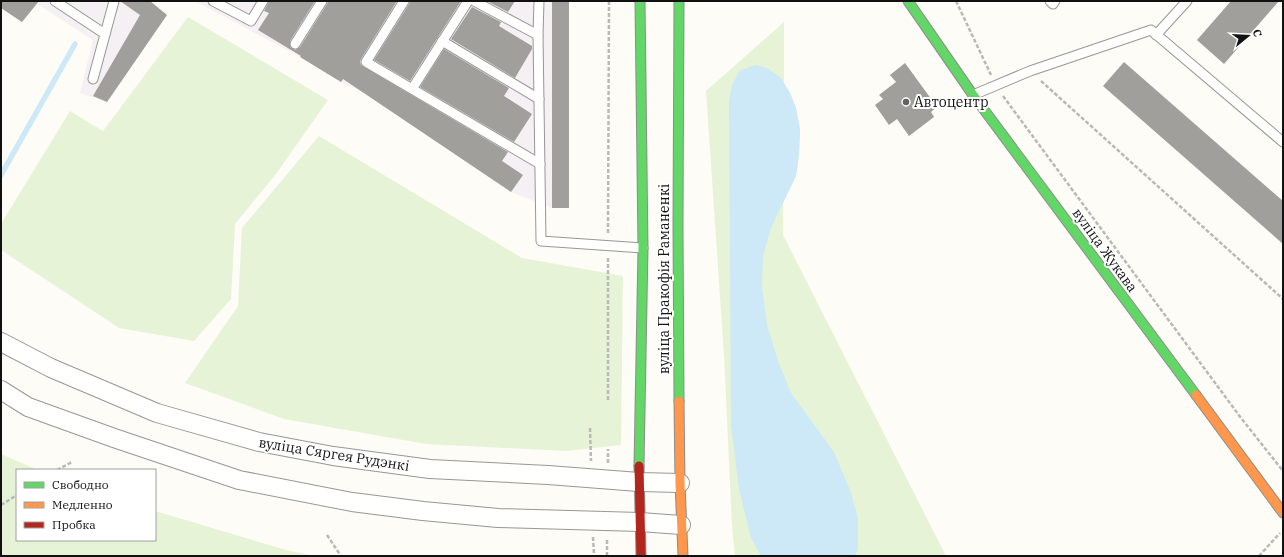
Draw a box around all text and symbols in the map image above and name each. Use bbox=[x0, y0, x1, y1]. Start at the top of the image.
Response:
north arrow bbox=[1228, 16, 1268, 56]
text: С bbox=[1250, 27, 1265, 39]
place label: Автоцентр bbox=[914, 93, 988, 111]
marker: Автоцентр bbox=[901, 97, 911, 107]
street label: вуліца Пракофія Раманенкі bbox=[655, 184, 673, 374]
street label: вуліца Жукава bbox=[1068, 204, 1142, 296]
street label: вуліца Сяргея Рудэнкі bbox=[257, 433, 411, 475]
legend bbox=[16, 469, 156, 541]
text: Свободно bbox=[52, 477, 109, 492]
text: Медленно bbox=[52, 497, 113, 512]
text: Пробка bbox=[52, 517, 96, 532]

